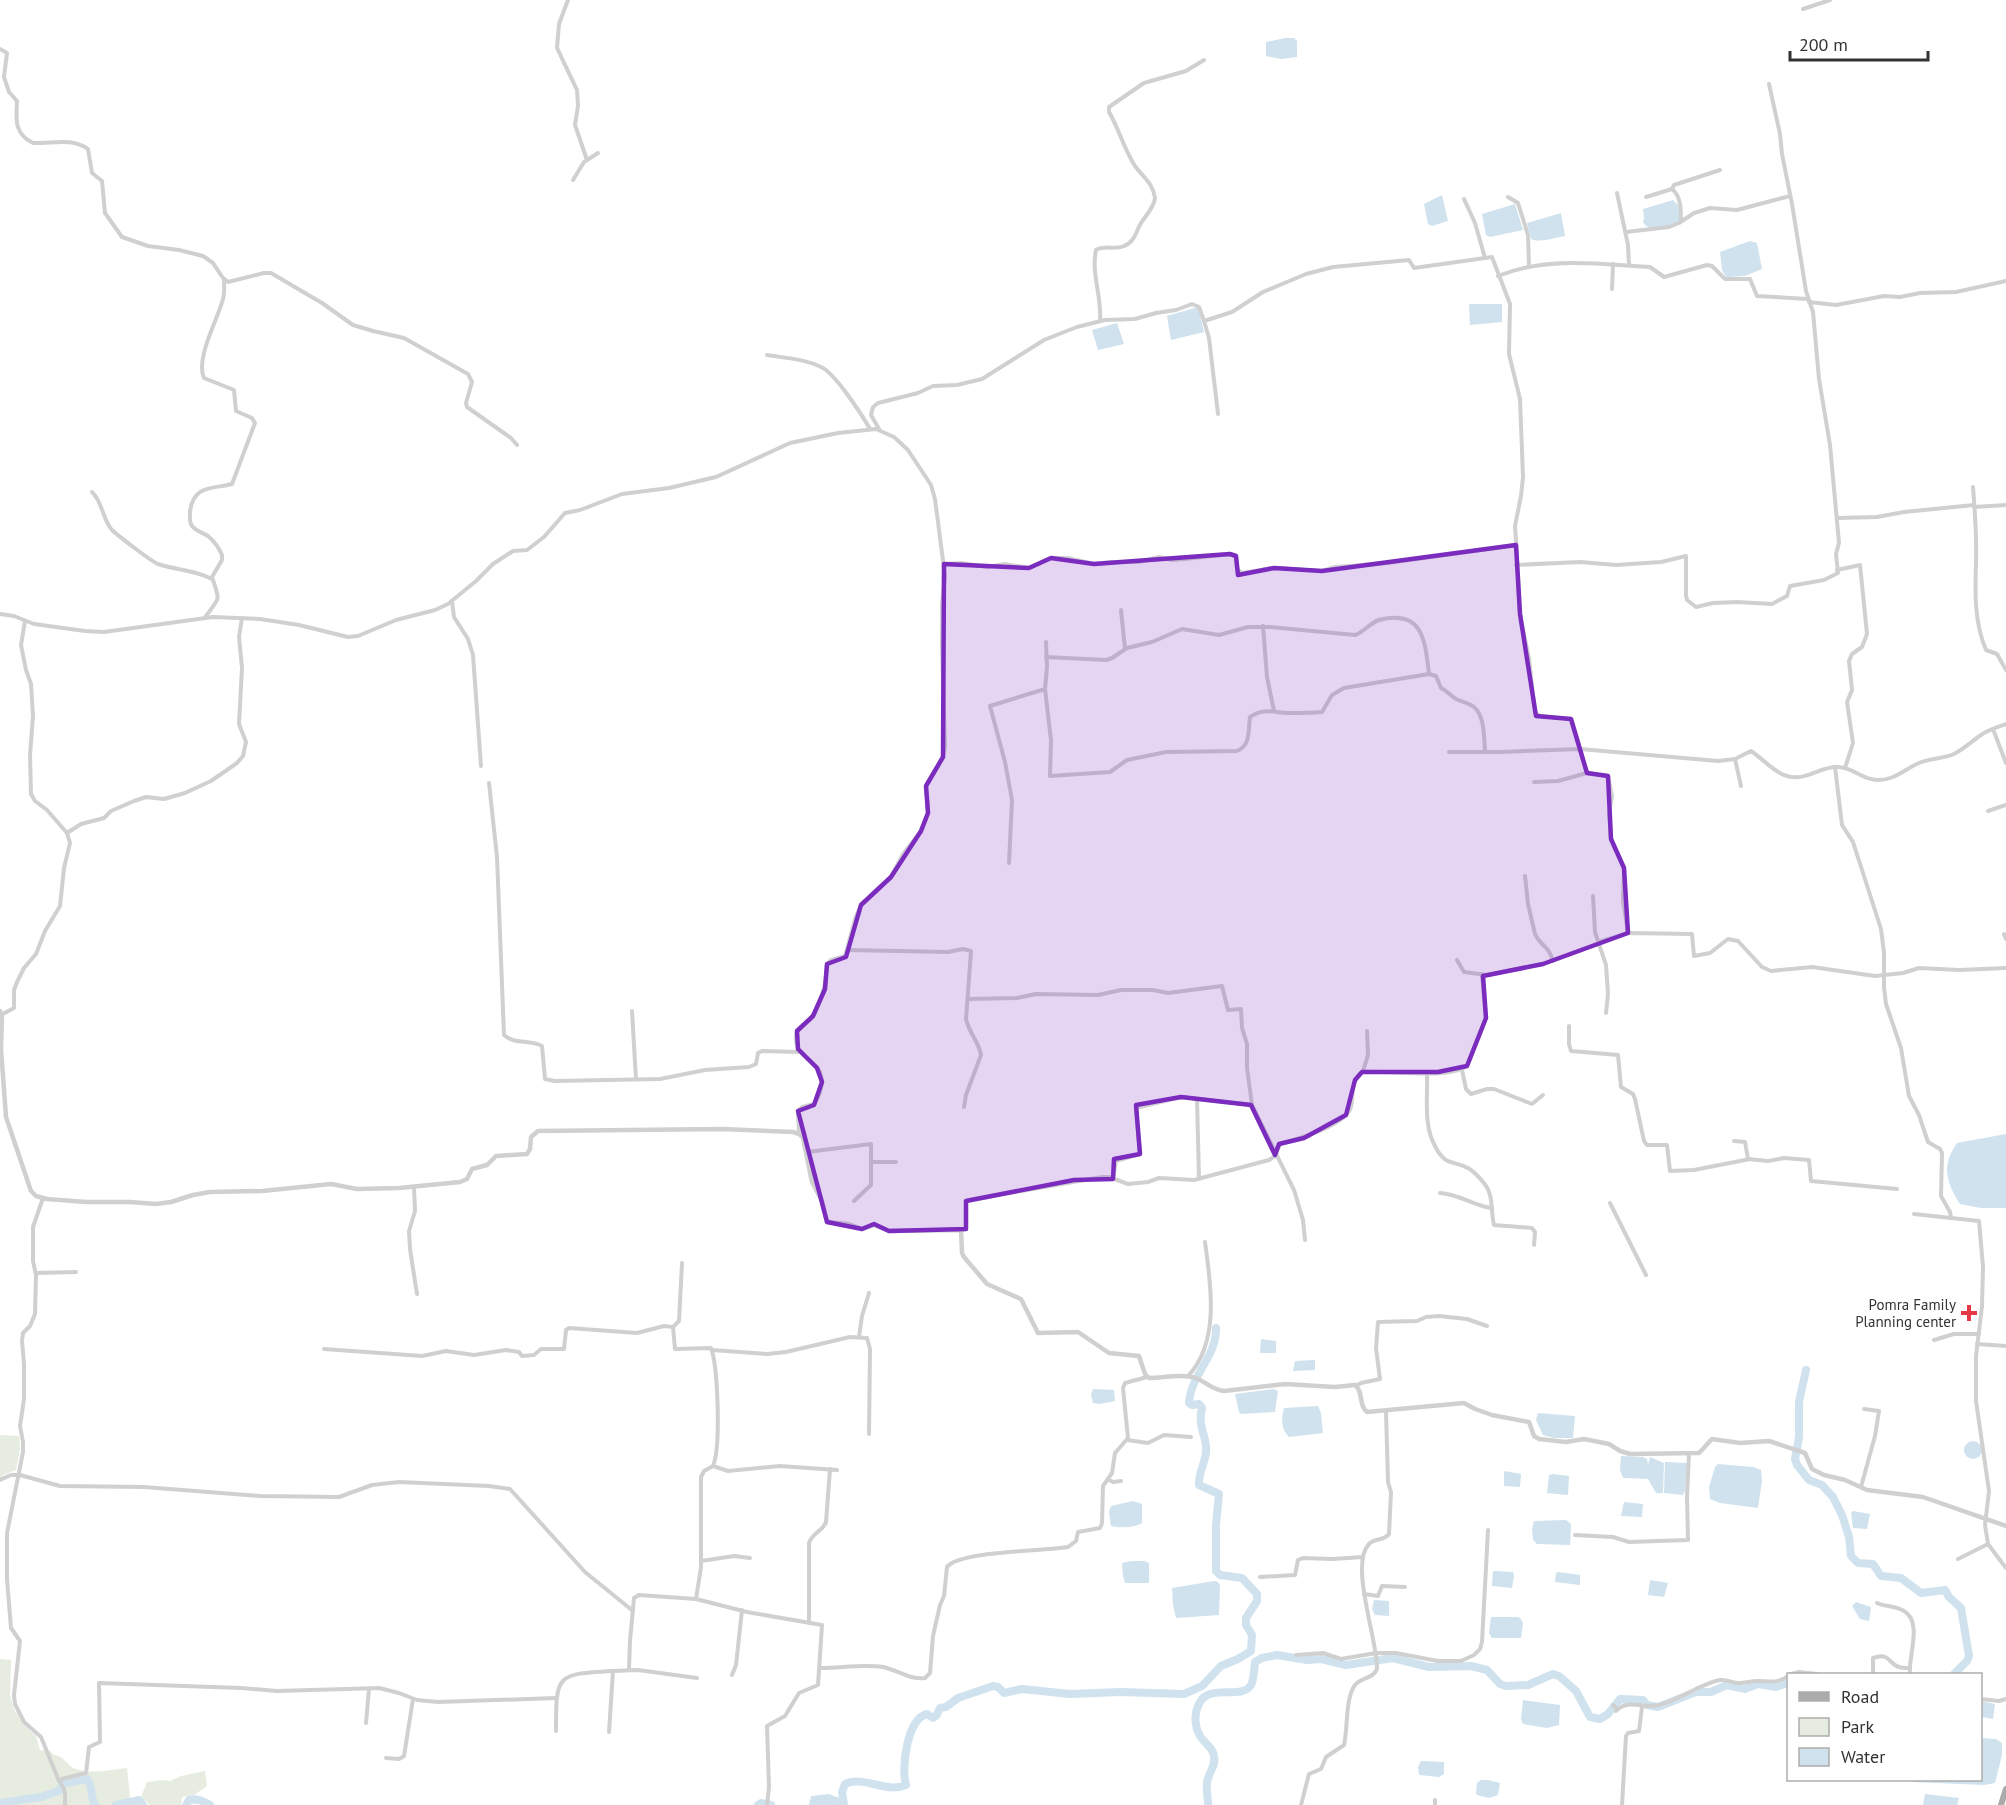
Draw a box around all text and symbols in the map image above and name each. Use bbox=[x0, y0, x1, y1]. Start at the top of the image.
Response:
scale bar bbox=[1790, 24, 1928, 62]
text: 200 m bbox=[1799, 33, 1848, 56]
place label: Pomra Family Planning center bbox=[1855, 1295, 1956, 1331]
marker: Pomra Family Planning center bbox=[1960, 1304, 1978, 1322]
legend bbox=[1787, 1673, 1982, 1781]
text: Road bbox=[1841, 1685, 1879, 1708]
text: Park bbox=[1841, 1715, 1874, 1738]
text: Water bbox=[1841, 1745, 1885, 1768]

